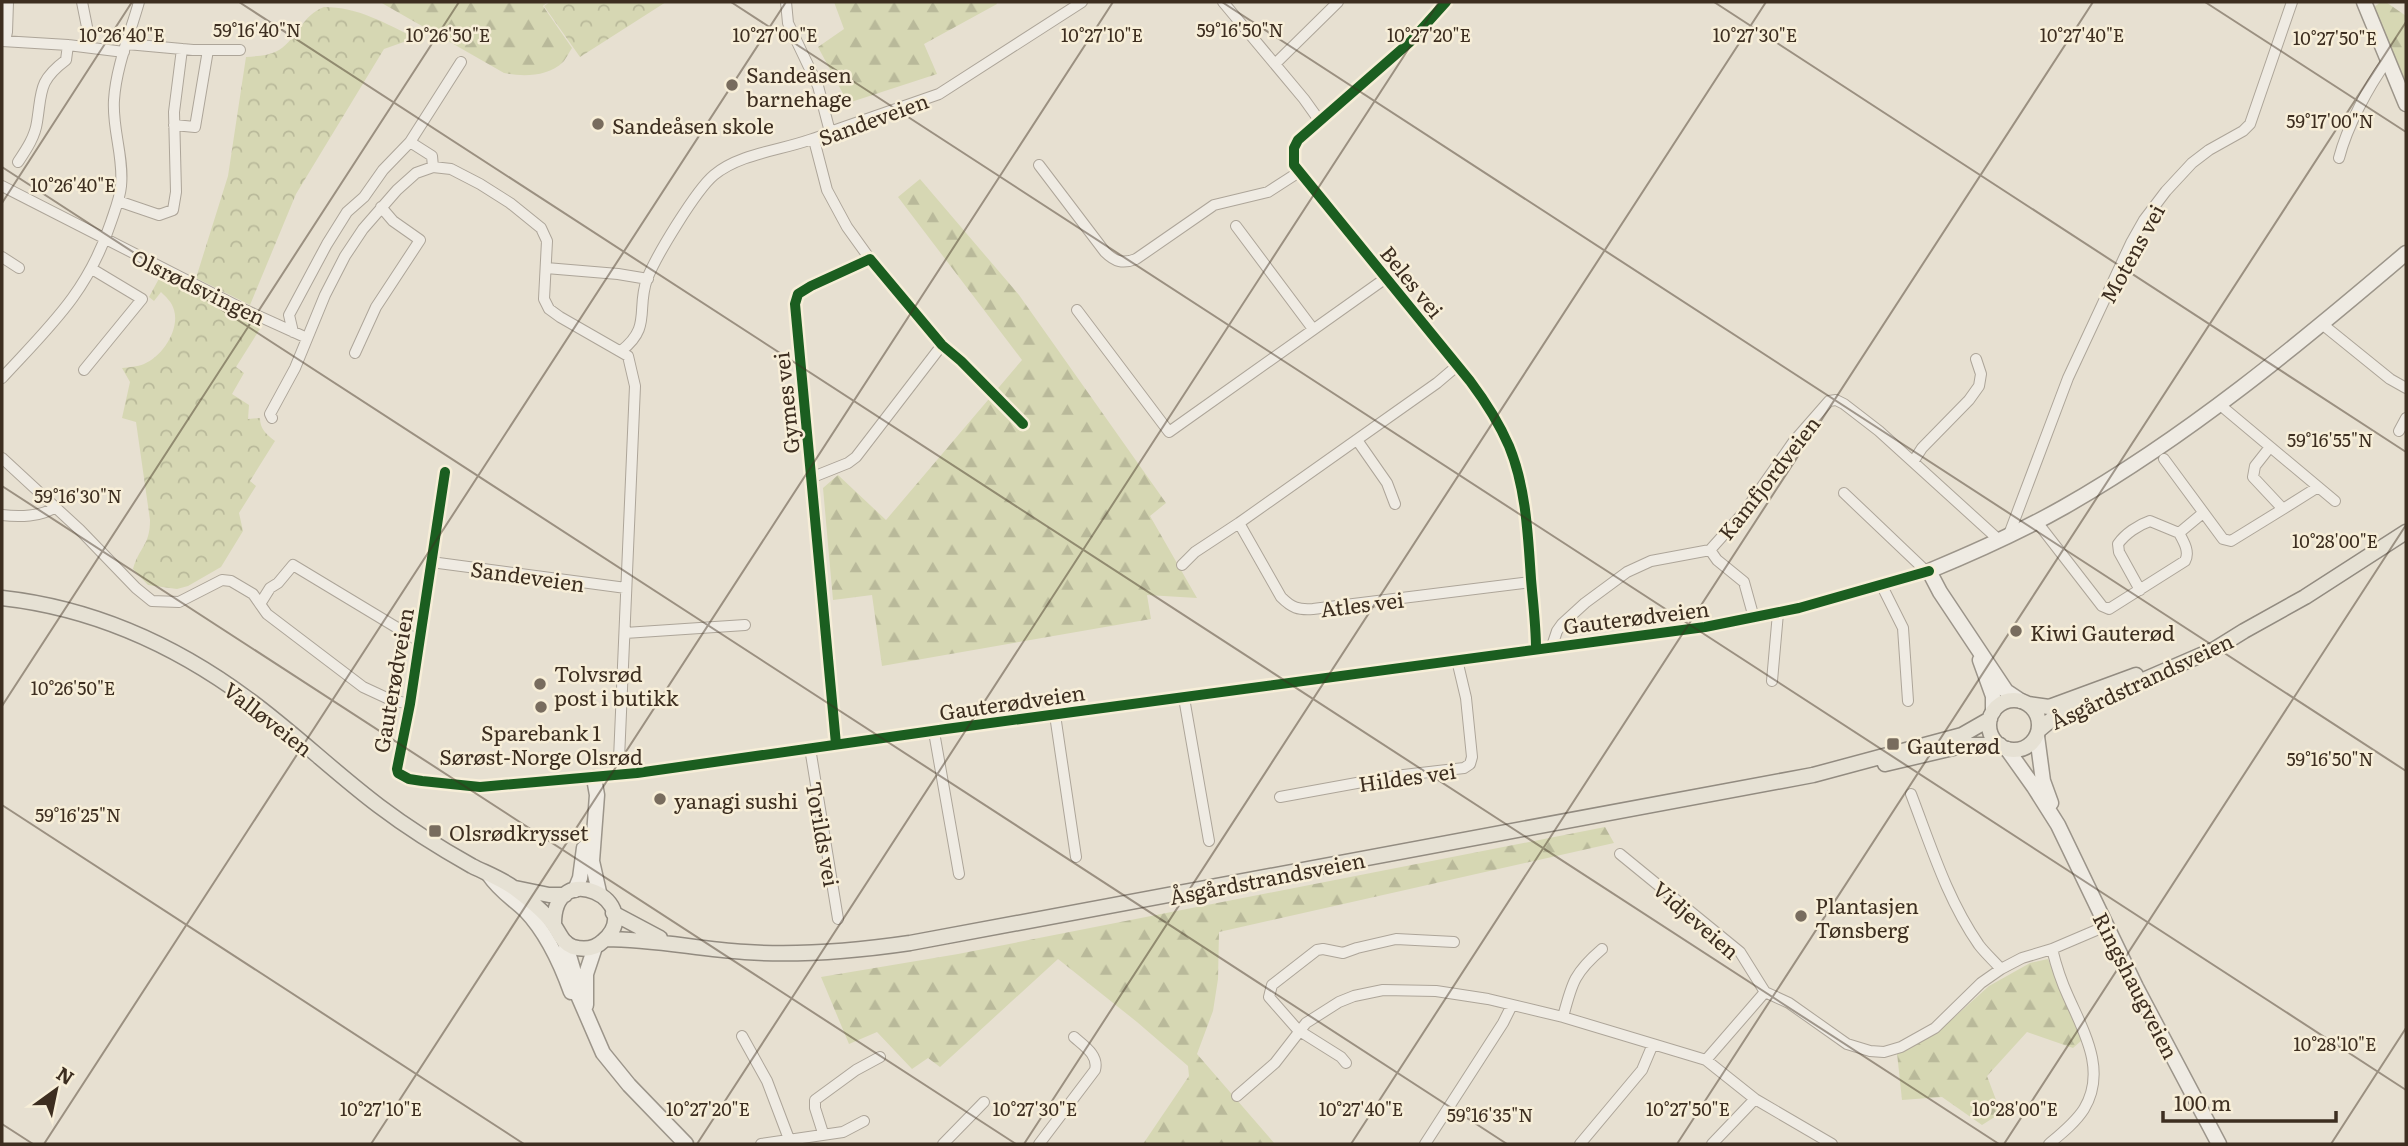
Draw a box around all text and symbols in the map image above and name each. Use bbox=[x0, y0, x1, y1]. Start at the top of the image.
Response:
text: 59°16'40"N bbox=[213, 16, 301, 43]
text: 59°16'50"N bbox=[1196, 16, 1284, 43]
text: 10°26'40"E bbox=[79, 21, 165, 48]
text: 10°26'50"E bbox=[406, 21, 490, 48]
text: 10°27'00"E bbox=[732, 21, 818, 48]
text: 10°27'10"E bbox=[1061, 21, 1143, 48]
text: 10°27'20"E bbox=[1387, 21, 1471, 48]
text: 10°27'30"E bbox=[1713, 21, 1797, 48]
text: 10°27'40"E bbox=[2040, 21, 2124, 48]
text: 10°27'50"E bbox=[2293, 24, 2377, 51]
place label: Sandeåsen barnehage bbox=[746, 58, 852, 113]
marker: Sandeåsen barnehage bbox=[724, 77, 740, 93]
street label: Sandeveien bbox=[814, 84, 932, 152]
text: 59°17'00"N bbox=[2286, 107, 2374, 134]
place label: Sandeåsen skole bbox=[612, 109, 774, 140]
marker: Sandeåsen skole bbox=[590, 116, 606, 132]
text: 10°26'40"E bbox=[30, 171, 116, 198]
street label: Motens vei bbox=[2091, 198, 2171, 308]
street label: Beles vei bbox=[1374, 238, 1452, 324]
street label: Olsrødsvingen bbox=[127, 240, 271, 332]
street label: Gymes vei bbox=[764, 351, 806, 455]
street label: Kamfjordveien bbox=[1710, 408, 1826, 546]
text: 59°16'55"N bbox=[2287, 426, 2373, 453]
text: 59°16'30"N bbox=[34, 482, 122, 509]
text: 10°28'00"E bbox=[2292, 527, 2378, 554]
street label: Sandeveien bbox=[469, 552, 587, 598]
street label: Atles vei bbox=[1318, 583, 1406, 623]
street label: Gauterødveien bbox=[1561, 592, 1711, 640]
street label: Gauterødveien bbox=[364, 605, 420, 755]
place label: Kiwi Gauterød bbox=[2030, 616, 2175, 647]
marker: Kiwi Gauterød bbox=[2008, 623, 2024, 639]
street label: Åsgårdstrandsveien bbox=[2044, 624, 2238, 736]
place label: Tolvsrød post i butikk bbox=[554, 657, 679, 712]
street label: Valløveien bbox=[218, 673, 320, 763]
text: 10°26'50"E bbox=[31, 674, 115, 701]
street label: Gauterødveien bbox=[937, 675, 1087, 727]
marker: Tolvsrød post i butikk bbox=[532, 676, 548, 692]
marker: Sparebank 1 Sørøst-Norge Olsrød bbox=[533, 699, 549, 715]
place label: Sparebank 1 Sørøst-Norge Olsrød bbox=[439, 716, 643, 771]
place label: Gauterød bbox=[1907, 729, 2000, 760]
marker: Gauterød bbox=[1885, 736, 1901, 752]
text: 59°16'50"N bbox=[2286, 745, 2374, 772]
street label: Hildes vei bbox=[1356, 754, 1458, 798]
street label: Torilds vei bbox=[800, 779, 848, 889]
place label: yanagi sushi bbox=[674, 784, 798, 815]
marker: yanagi sushi bbox=[652, 791, 668, 807]
text: 59°16'25"N bbox=[35, 801, 121, 828]
place label: Olsrødkrysset bbox=[449, 816, 589, 847]
marker: Olsrødkrysset bbox=[427, 823, 443, 839]
street label: Åsgårdstrandsveien bbox=[1166, 843, 1368, 911]
street label: Vidjeveien bbox=[1647, 873, 1747, 965]
place label: Plantasjen Tønsberg bbox=[1815, 889, 1919, 944]
street label: Ringshaugveien bbox=[2087, 906, 2187, 1064]
marker: Plantasjen Tønsberg bbox=[1793, 908, 1809, 924]
text: 10°28'10"E bbox=[2293, 1030, 2377, 1057]
north arrow bbox=[21, 1055, 91, 1125]
text: N bbox=[51, 1059, 80, 1091]
scale bar bbox=[2163, 1080, 2336, 1124]
text: 100 m bbox=[2174, 1086, 2231, 1117]
text: 10°27'10"E bbox=[340, 1095, 422, 1122]
text: 10°27'20"E bbox=[666, 1095, 750, 1122]
text: 10°27'30"E bbox=[993, 1095, 1077, 1122]
text: 10°27'40"E bbox=[1319, 1095, 1403, 1122]
text: 10°27'50"E bbox=[1646, 1095, 1730, 1122]
text: 10°28'00"E bbox=[1972, 1095, 2058, 1122]
text: 59°16'35"N bbox=[1447, 1101, 1533, 1128]

